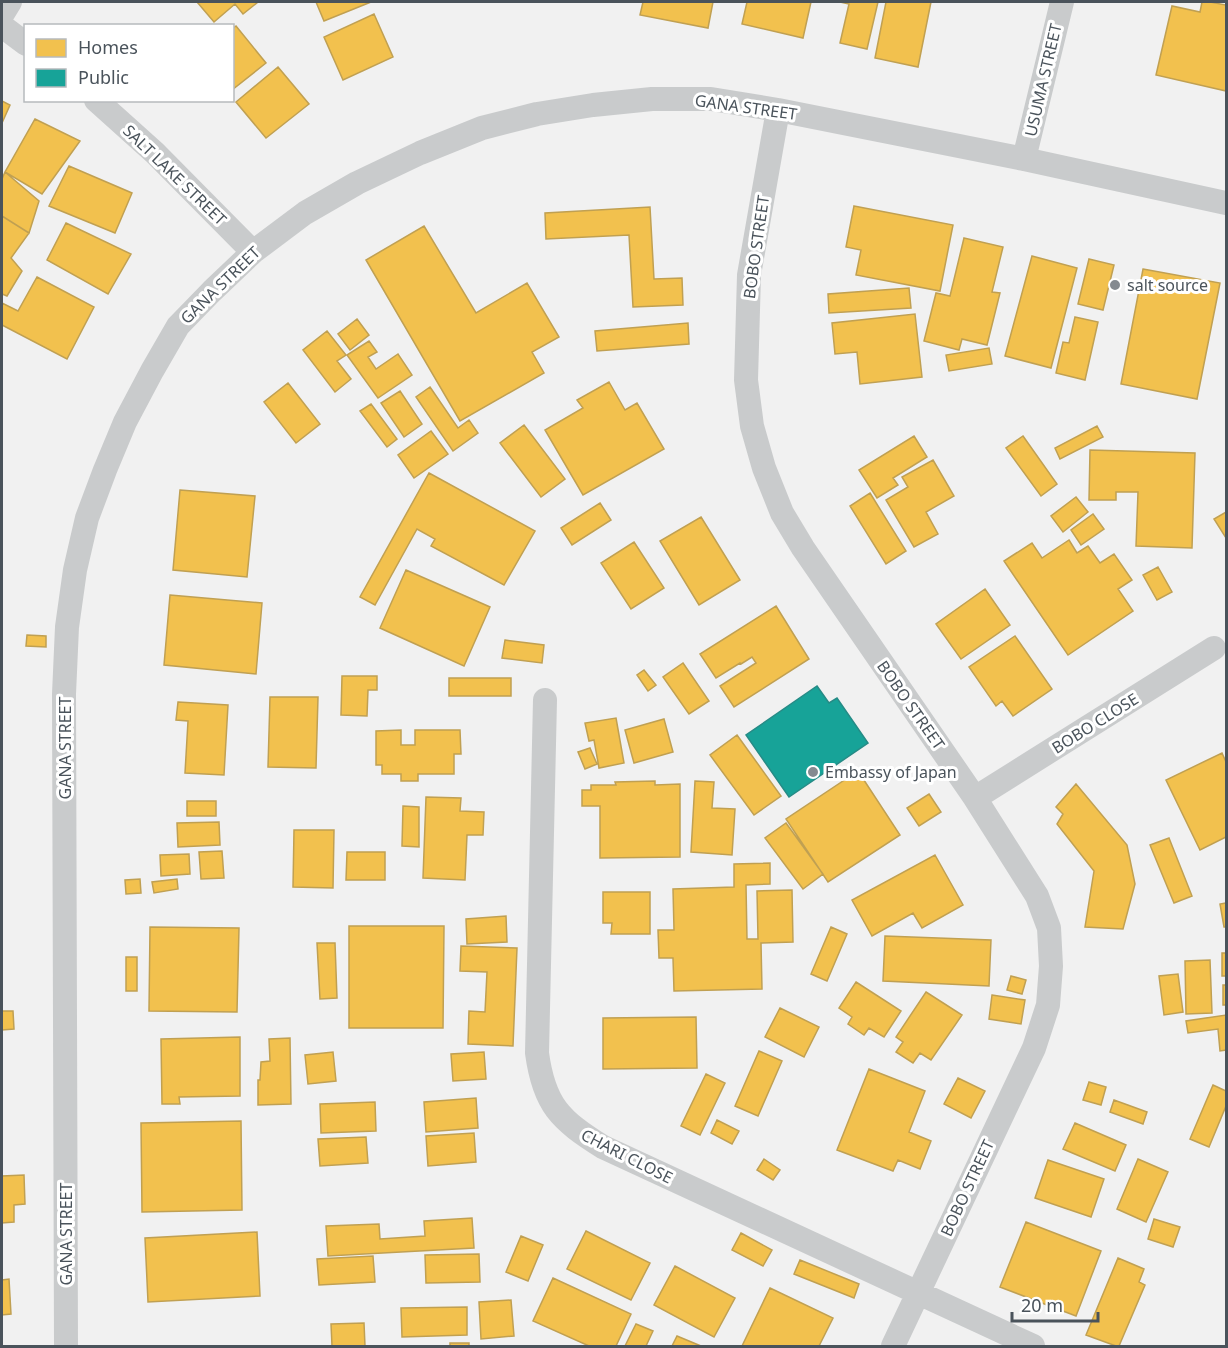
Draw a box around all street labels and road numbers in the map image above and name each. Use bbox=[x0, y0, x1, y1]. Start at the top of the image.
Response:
street label: USUMA STREET bbox=[1019, 21, 1067, 139]
street label: GANA STREET bbox=[694, 89, 798, 125]
street label: SALT LAKE STREET bbox=[118, 120, 232, 230]
street label: BOBO STREET bbox=[738, 194, 774, 300]
street label: GANA STREET bbox=[175, 241, 265, 329]
street label: BOBO STREET bbox=[872, 656, 950, 754]
street label: BOBO CLOSE bbox=[1047, 688, 1143, 758]
street label: GANA STREET bbox=[54, 697, 76, 799]
street label: CHARI CLOSE bbox=[577, 1123, 677, 1189]
street label: BOBO STREET bbox=[935, 1136, 999, 1240]
street label: GANA STREET bbox=[55, 1183, 77, 1285]

